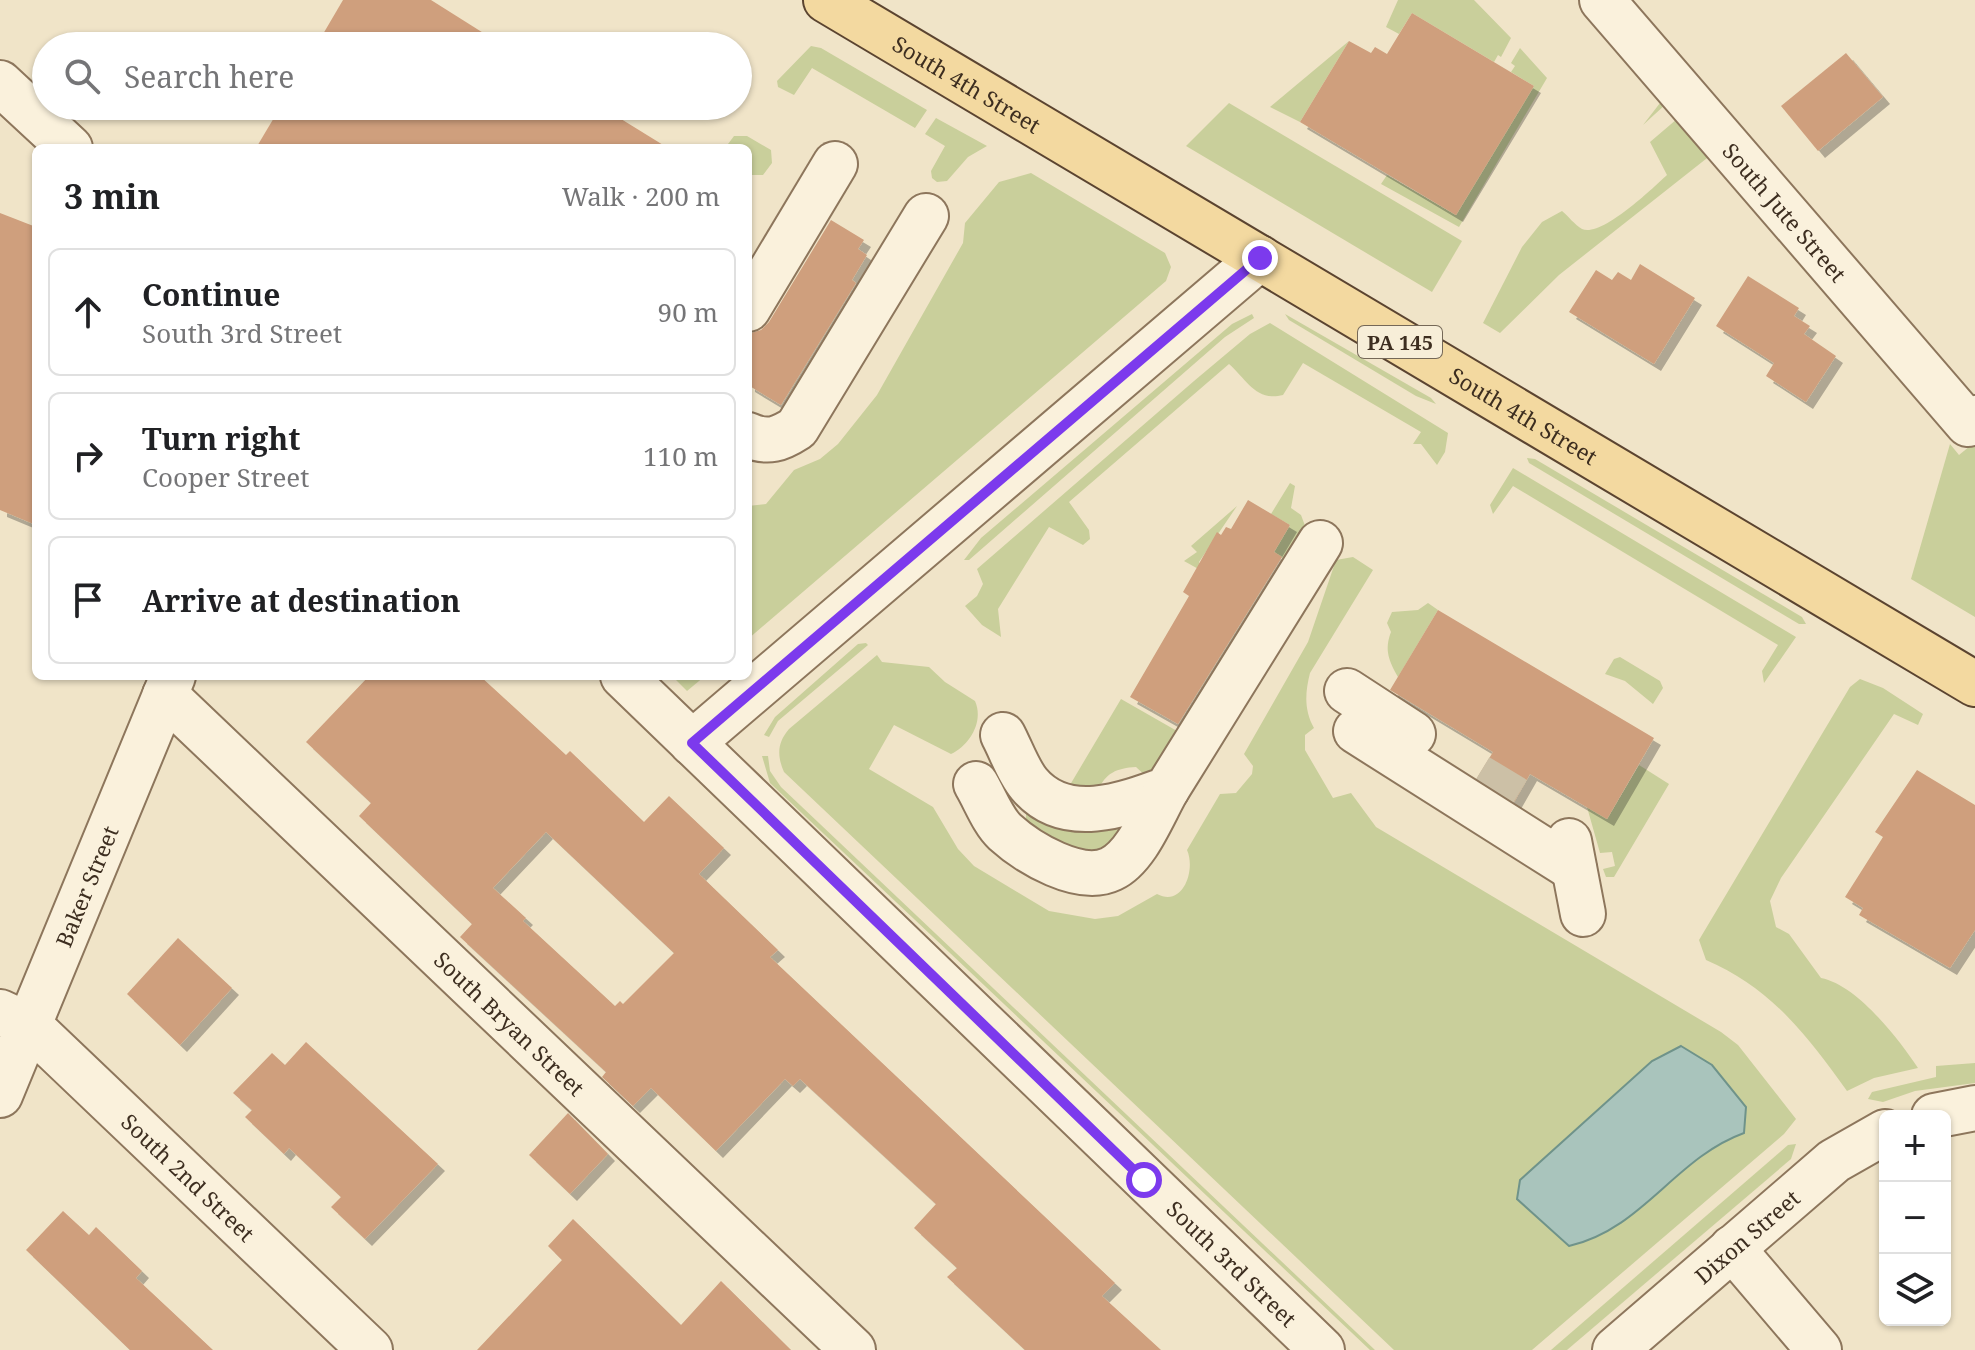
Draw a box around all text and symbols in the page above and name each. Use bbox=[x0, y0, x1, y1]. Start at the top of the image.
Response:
street label: South 4th Street bbox=[887, 28, 1047, 140]
search box bbox=[32, 32, 752, 120]
icon: search bbox=[60, 54, 104, 98]
text: Search here bbox=[124, 56, 294, 97]
street label: South Jute Street bbox=[1717, 136, 1854, 288]
text: 3 min bbox=[64, 173, 160, 219]
text: Walk · 200 m bbox=[562, 178, 720, 214]
route end bbox=[1242, 240, 1278, 276]
text: Continue bbox=[142, 274, 280, 315]
icon: ahead bbox=[66, 290, 110, 334]
text: 90 m bbox=[658, 294, 718, 330]
text: South 3rd Street bbox=[142, 315, 342, 351]
road number: PA 145 bbox=[1358, 326, 1442, 358]
street label: South 4th Street bbox=[1444, 360, 1603, 471]
text: Turn right bbox=[142, 418, 300, 459]
icon: right bbox=[66, 434, 110, 478]
text: 110 m bbox=[643, 438, 718, 474]
text: Cooper Street bbox=[142, 459, 309, 495]
icon: arrive bbox=[66, 578, 110, 622]
text: Arrive at destination bbox=[142, 580, 461, 621]
street label: Baker Street bbox=[48, 821, 125, 951]
street label: South Bryan Street bbox=[428, 944, 592, 1102]
street label: South 2nd Street bbox=[115, 1106, 262, 1248]
map controls bbox=[1879, 1110, 1951, 1326]
button: + bbox=[1879, 1110, 1951, 1182]
route start bbox=[1126, 1162, 1162, 1198]
street label: Dixon Street bbox=[1688, 1182, 1806, 1290]
button: − bbox=[1879, 1182, 1951, 1254]
street label: South 3rd Street bbox=[1161, 1194, 1304, 1333]
button: layers bbox=[1879, 1254, 1951, 1326]

